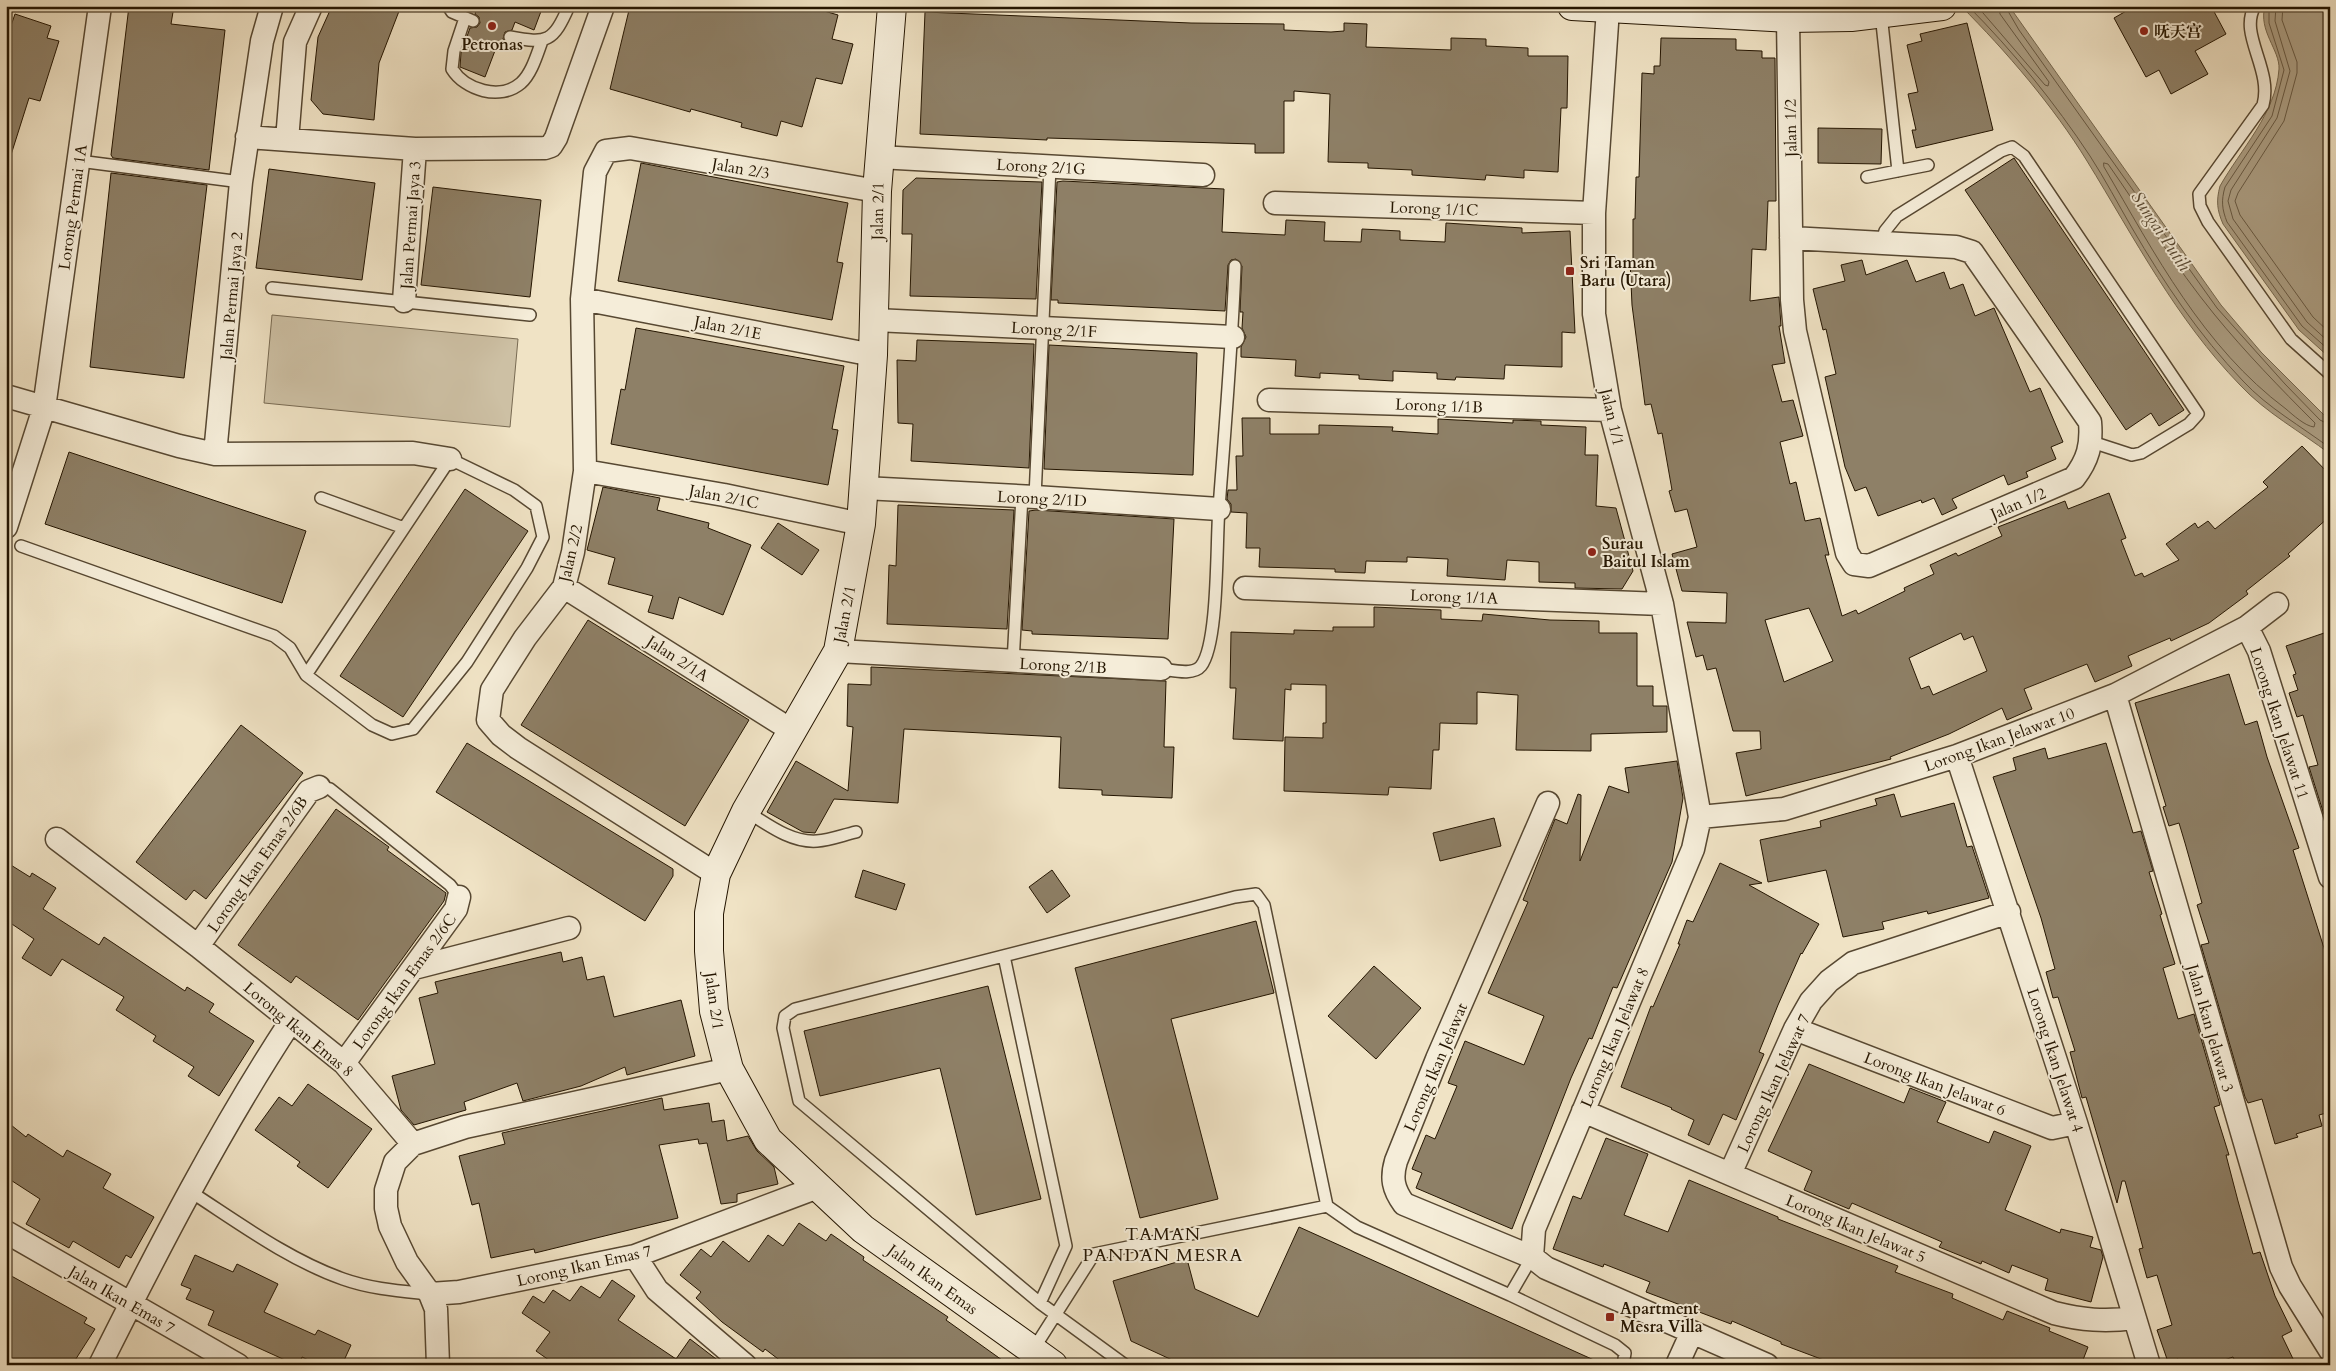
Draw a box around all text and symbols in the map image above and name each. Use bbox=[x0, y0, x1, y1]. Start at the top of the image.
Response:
marker: Petronas bbox=[486, 20, 498, 32]
place label: 呒天宫 bbox=[2154, 21, 2202, 43]
marker: 呒天宫 bbox=[2138, 25, 2150, 37]
place label: Petronas bbox=[461, 34, 523, 56]
street label: Jalan 1/2 bbox=[1779, 99, 1803, 159]
street label: Lorong Permai 1A bbox=[53, 142, 93, 271]
street label: Jalan 2/3 bbox=[708, 153, 771, 185]
street label: Lorong 2/1G bbox=[996, 154, 1087, 180]
street label: Jalan Permai Jaya 3 bbox=[395, 160, 426, 292]
street label: Jalan 2/1 bbox=[866, 182, 890, 242]
water label: Sungai Putih bbox=[2125, 186, 2197, 277]
street label: Lorong 1/1C bbox=[1389, 196, 1479, 222]
street label: Jalan Permai Jaya 2 bbox=[215, 231, 249, 363]
place label: Sri Taman Baru (Utara) bbox=[1580, 252, 1672, 292]
marker: Sri Taman Baru (Utara) bbox=[1564, 265, 1576, 277]
street label: Jalan 2/1E bbox=[690, 310, 763, 345]
street label: Lorong 2/1F bbox=[1010, 317, 1097, 343]
street label: Jalan 1/1 bbox=[1594, 384, 1629, 448]
street label: Lorong 1/1B bbox=[1395, 393, 1483, 419]
street label: Jalan 2/1C bbox=[685, 479, 761, 515]
street label: Jalan 1/2 bbox=[1985, 482, 2050, 526]
street label: Lorong 2/1D bbox=[997, 486, 1087, 512]
street label: Jalan 2/2 bbox=[553, 522, 588, 586]
place label: Surau Baitul Islam bbox=[1602, 533, 1690, 573]
marker: Surau Baitul Islam bbox=[1586, 546, 1598, 558]
street label: Jalan 2/1 bbox=[828, 583, 861, 647]
street label: Lorong 1/1A bbox=[1410, 584, 1499, 610]
street label: Jalan 2/1A bbox=[641, 630, 713, 687]
street label: Lorong Ikan Jelawat 11 bbox=[2244, 644, 2314, 802]
street label: Lorong 2/1B bbox=[1019, 653, 1107, 679]
street label: Lorong Ikan Jelawat 10 bbox=[1921, 702, 2078, 777]
street label: Lorong Ikan Emas 2/6B bbox=[202, 792, 313, 937]
street label: Lorong Ikan Emas 2/6C bbox=[348, 909, 462, 1054]
street label: Jalan Ikan Jelawat 3 bbox=[2181, 960, 2239, 1095]
street label: Lorong Ikan Jelawat 8 bbox=[1575, 964, 1654, 1111]
street label: Jalan 2/1 bbox=[699, 969, 729, 1032]
street label: Lorong Ikan Emas 8 bbox=[239, 977, 358, 1082]
street label: Lorong Ikan Jelawat 4 bbox=[2021, 985, 2089, 1135]
street label: Lorong Ikan Jelawat bbox=[1399, 1000, 1473, 1135]
street label: Lorong Ikan Jelawat 7 bbox=[1732, 1011, 1816, 1156]
street label: Lorong Ikan Jelawat 6 bbox=[1860, 1047, 2009, 1121]
street label: Lorong Ikan Jelawat 5 bbox=[1782, 1189, 1929, 1268]
district label: TAMAN PANDAN MESRA bbox=[1083, 1222, 1243, 1268]
street label: Jalan Ikan Emas bbox=[881, 1238, 982, 1320]
street label: Lorong Ikan Emas 7 bbox=[515, 1240, 654, 1292]
street label: Jalan Ikan Emas 7 bbox=[63, 1260, 179, 1339]
place label: Apartment Mesra Villa bbox=[1620, 1298, 1703, 1338]
marker: Apartment Mesra Villa bbox=[1604, 1311, 1616, 1323]

